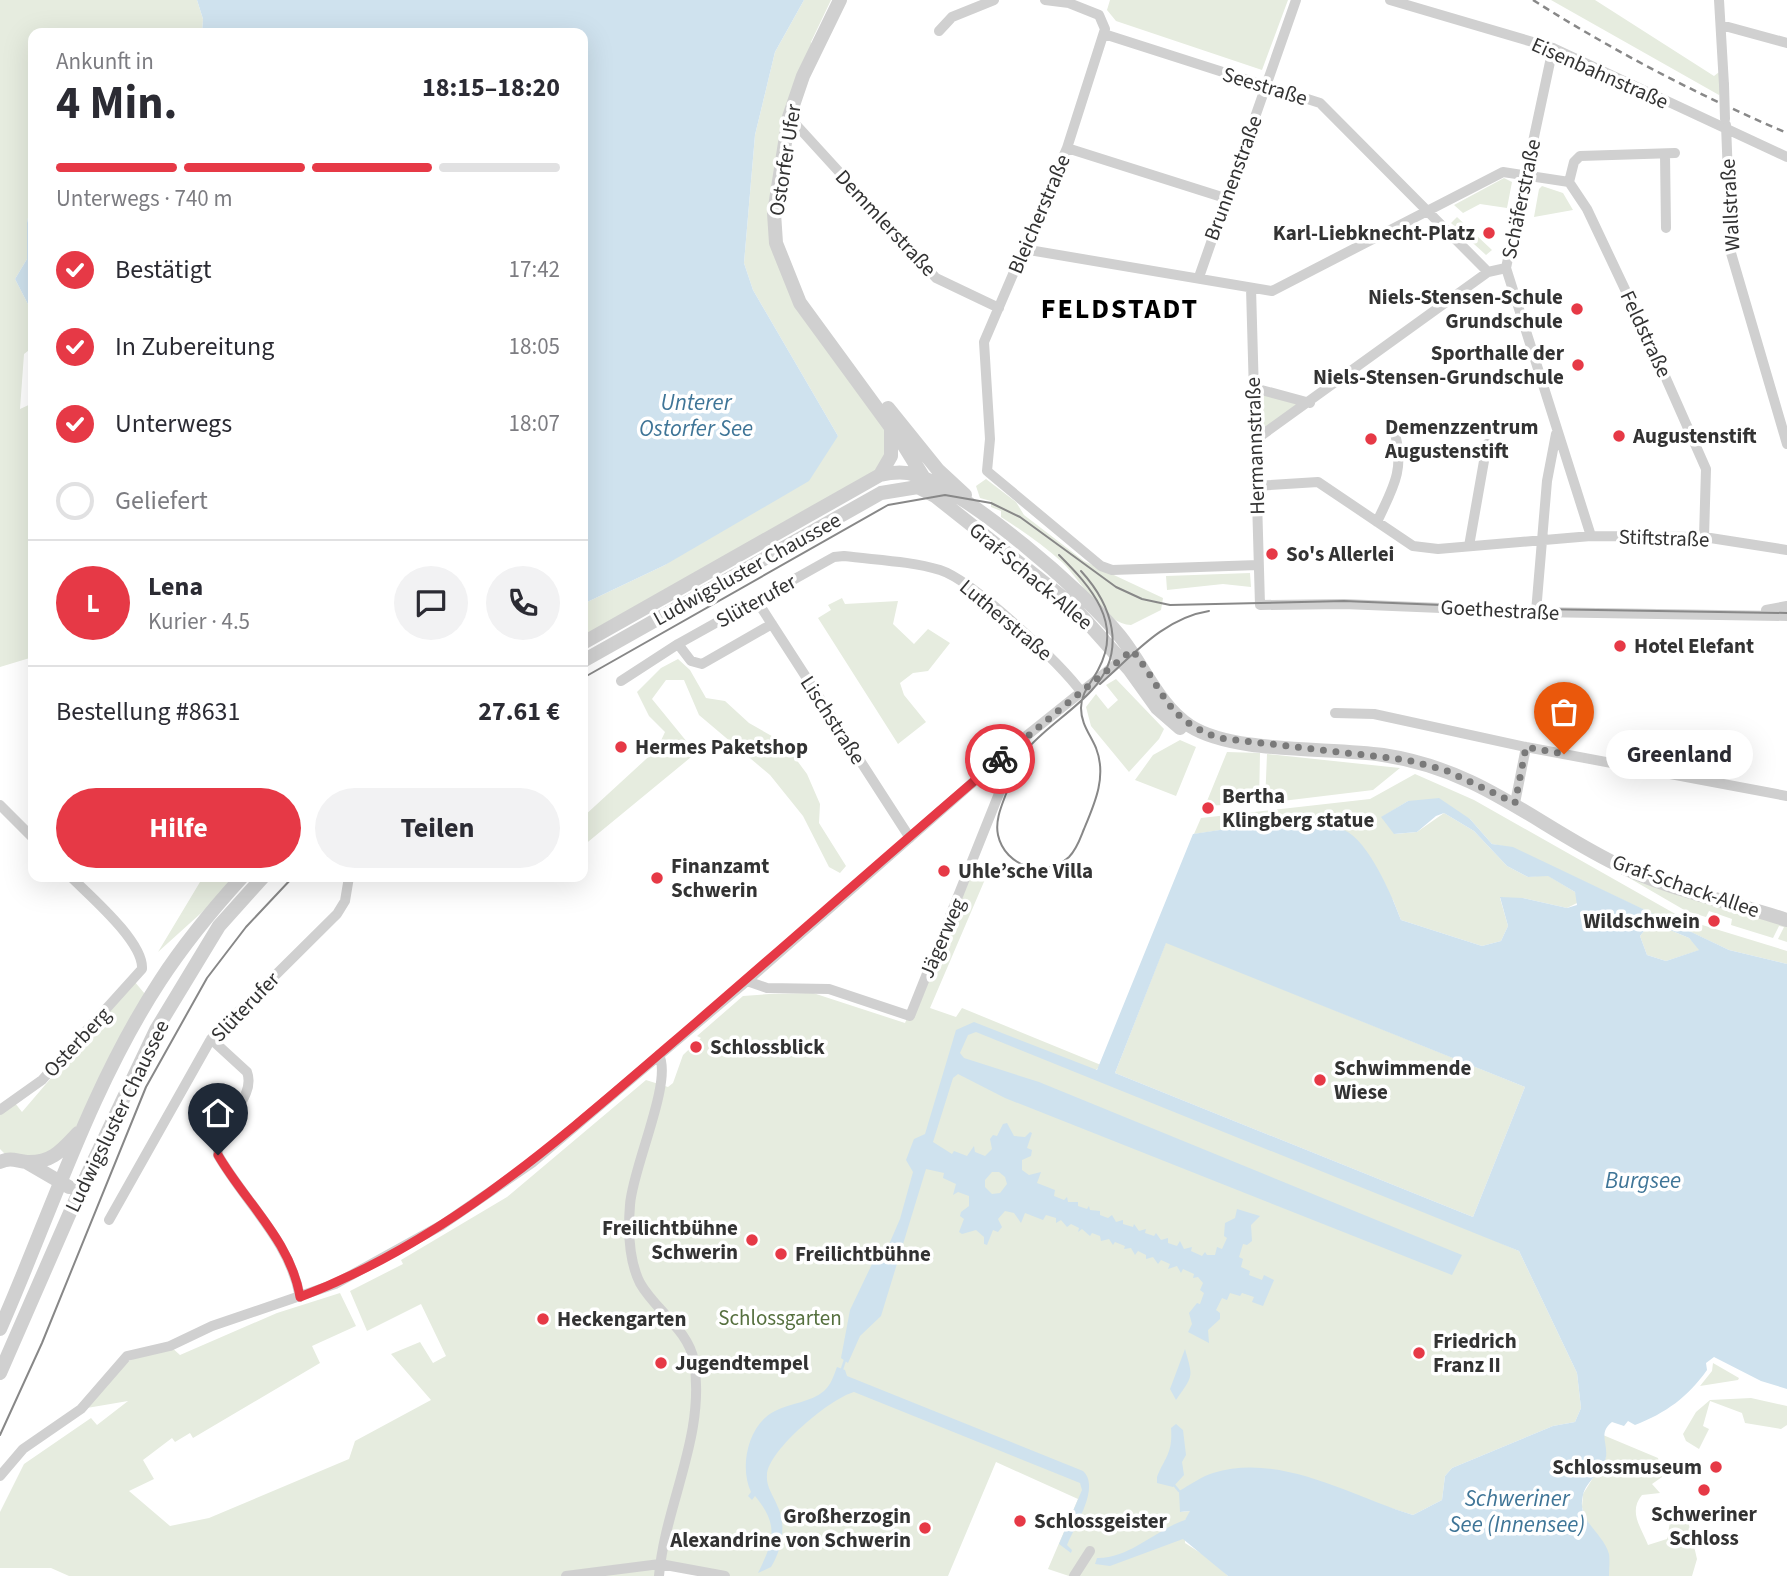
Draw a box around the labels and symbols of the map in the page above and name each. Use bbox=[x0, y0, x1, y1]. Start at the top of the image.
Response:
street label: Eisenbahnstraße bbox=[1527, 29, 1673, 117]
street label: Seestraße bbox=[1219, 59, 1311, 113]
street label: Ostorfer Ufer bbox=[761, 101, 809, 218]
street label: Brunnenstraße bbox=[1196, 111, 1270, 245]
street label: Schäferstraße bbox=[1494, 136, 1548, 262]
street label: Bleicherstraße bbox=[1000, 150, 1078, 278]
street label: Wallstraße bbox=[1713, 158, 1747, 252]
street label: Demmlerstraße bbox=[828, 163, 944, 283]
place label: Karl-Liebknecht-Platz bbox=[1273, 218, 1475, 248]
marker: Karl-Liebknecht-Platz bbox=[1481, 225, 1497, 241]
place label: Niels-Stensen-Schule Grundschule bbox=[1368, 282, 1563, 336]
street label: Feldstraße bbox=[1613, 286, 1679, 382]
district label: FELDSTADT bbox=[1041, 289, 1199, 329]
marker: Niels-Stensen-Schule Grundschule bbox=[1569, 301, 1585, 317]
place label: Sporthalle der Niels-Stensen-Grundschule bbox=[1313, 338, 1565, 392]
marker: Sporthalle der Niels-Stensen-Grundschule bbox=[1570, 357, 1586, 373]
street label: Hermannstraße bbox=[1238, 377, 1272, 515]
water label: Unterer Ostorfer See bbox=[639, 386, 753, 445]
place label: Demenzzentrum Augustenstift bbox=[1384, 412, 1538, 466]
place label: Augustenstift bbox=[1632, 421, 1757, 451]
marker: Augustenstift bbox=[1611, 428, 1627, 444]
marker: Demenzzentrum Augustenstift bbox=[1363, 431, 1379, 447]
street label: Ludwigsluster Chaussee bbox=[648, 505, 846, 633]
street label: Graf-Schack-Allee bbox=[963, 515, 1099, 637]
street label: Stiftstraße bbox=[1618, 521, 1710, 555]
place label: So's Allerlei bbox=[1286, 539, 1394, 569]
marker: So's Allerlei bbox=[1264, 546, 1280, 562]
street label: Slüterufer bbox=[710, 566, 802, 635]
street label: Lutherstraße bbox=[953, 572, 1059, 668]
street label: Goethestraße bbox=[1440, 592, 1560, 628]
place label: Hotel Elefant bbox=[1634, 631, 1754, 661]
marker: Hotel Elefant bbox=[1612, 638, 1628, 654]
street label: Lischstraße bbox=[793, 670, 873, 770]
pin bbox=[1534, 682, 1594, 754]
courier bbox=[965, 724, 1035, 794]
callout: Greenland bbox=[1606, 730, 1753, 778]
place label: Hermes Paketshop bbox=[635, 732, 808, 762]
marker: Hermes Paketshop bbox=[613, 739, 629, 755]
place label: Bertha Klingberg statue bbox=[1222, 781, 1375, 835]
marker: Bertha Klingberg statue bbox=[1200, 800, 1216, 816]
street label: Graf-Schack-Allee bbox=[1608, 847, 1764, 925]
place label: Finanzamt Schwerin bbox=[671, 851, 769, 905]
place label: Uhle’sche Villa bbox=[958, 856, 1093, 886]
marker: Uhle’sche Villa bbox=[936, 863, 952, 879]
marker: Finanzamt Schwerin bbox=[649, 870, 665, 886]
street label: Jägerweg bbox=[912, 893, 973, 983]
place label: Wildschwein bbox=[1583, 906, 1700, 936]
marker: Wildschwein bbox=[1706, 913, 1722, 929]
street label: Slüterufer bbox=[204, 965, 287, 1049]
street label: Osterberg bbox=[37, 1000, 118, 1084]
street label: Ludwigsluster Chaussee bbox=[57, 1015, 177, 1217]
place label: Schlossblick bbox=[710, 1032, 825, 1062]
marker: Schlossblick bbox=[688, 1039, 704, 1055]
place label: Schwimmende Wiese bbox=[1334, 1053, 1472, 1107]
marker: Schwimmende Wiese bbox=[1312, 1072, 1328, 1088]
pin bbox=[188, 1083, 248, 1155]
water label: Burgsee bbox=[1605, 1164, 1681, 1197]
place label: Freilichtbühne Schwerin bbox=[602, 1213, 738, 1267]
marker: Freilichtbühne Schwerin bbox=[744, 1232, 760, 1248]
place label: Freilichtbühne bbox=[795, 1239, 931, 1269]
marker: Freilichtbühne bbox=[773, 1246, 789, 1262]
park label: Schlossgarten bbox=[718, 1303, 842, 1333]
place label: Heckengarten bbox=[557, 1304, 686, 1334]
marker: Heckengarten bbox=[535, 1311, 551, 1327]
place label: Friedrich Franz II bbox=[1433, 1326, 1517, 1380]
marker: Friedrich Franz II bbox=[1411, 1345, 1427, 1361]
place label: Jugendtempel bbox=[675, 1348, 809, 1378]
marker: Jugendtempel bbox=[653, 1355, 669, 1371]
place label: Schlossmuseum bbox=[1552, 1452, 1702, 1482]
marker: Schlossmuseum bbox=[1708, 1459, 1724, 1475]
water label: Schweriner See (Innensee) bbox=[1449, 1482, 1585, 1541]
marker: Schweriner Schloss bbox=[1696, 1482, 1712, 1498]
place label: Schweriner Schloss bbox=[1651, 1499, 1758, 1553]
place label: Großherzogin Alexandrine von Schwerin bbox=[669, 1501, 911, 1555]
place label: Schlossgeister bbox=[1034, 1506, 1168, 1536]
marker: Schlossgeister bbox=[1012, 1513, 1028, 1529]
marker: Großherzogin Alexandrine von Schwerin bbox=[917, 1520, 933, 1536]

